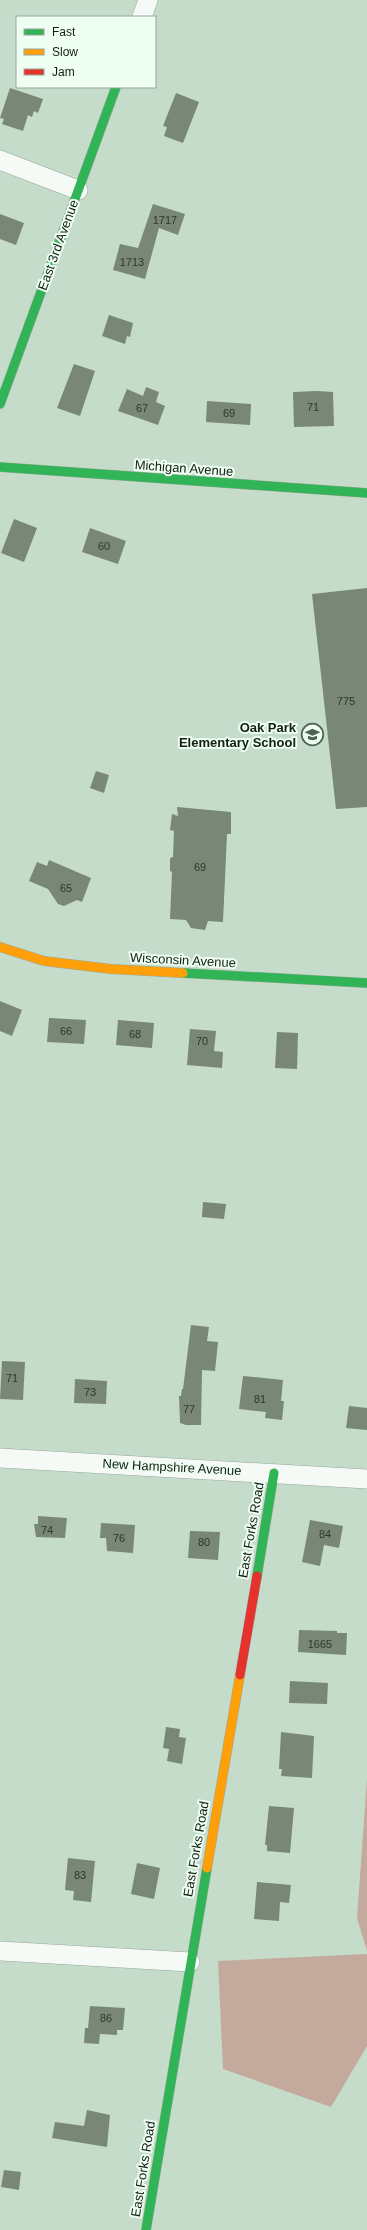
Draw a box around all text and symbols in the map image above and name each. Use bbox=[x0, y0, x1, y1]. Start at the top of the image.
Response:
legend bbox=[16, 16, 156, 88]
text: Fast bbox=[52, 25, 76, 39]
text: Slow bbox=[52, 45, 78, 59]
text: Jam bbox=[52, 65, 75, 79]
street label: East 3rd Avenue bbox=[35, 198, 81, 292]
house number: 1717 bbox=[153, 214, 177, 226]
house number: 1713 bbox=[120, 256, 144, 268]
house number: 71 bbox=[307, 401, 319, 413]
house number: 67 bbox=[136, 402, 148, 414]
house number: 69 bbox=[223, 407, 235, 419]
street label: Michigan Avenue bbox=[134, 457, 234, 479]
house number: 60 bbox=[98, 540, 110, 552]
house number: 775 bbox=[337, 695, 355, 707]
place label: Oak Park Elementary School bbox=[179, 720, 297, 750]
school or university icon: Oak Park Elementary School bbox=[299, 721, 325, 747]
house number: 69 bbox=[194, 861, 206, 873]
house number: 65 bbox=[60, 882, 72, 894]
street label: Wisconsin Avenue bbox=[130, 950, 236, 970]
house number: 66 bbox=[60, 1025, 72, 1037]
house number: 68 bbox=[129, 1028, 141, 1040]
house number: 70 bbox=[196, 1035, 208, 1047]
house number: 71 bbox=[6, 1372, 18, 1384]
house number: 73 bbox=[84, 1386, 96, 1398]
house number: 81 bbox=[254, 1393, 266, 1405]
house number: 77 bbox=[183, 1403, 195, 1415]
street label: New Hampshire Avenue bbox=[102, 1456, 242, 1478]
street label: East Forks Road bbox=[235, 1481, 267, 1579]
house number: 74 bbox=[41, 1524, 53, 1536]
house number: 84 bbox=[319, 1528, 331, 1540]
house number: 76 bbox=[113, 1532, 125, 1544]
house number: 80 bbox=[198, 1536, 210, 1548]
house number: 1665 bbox=[308, 1638, 332, 1650]
street label: East Forks Road bbox=[180, 1800, 212, 1898]
house number: 83 bbox=[74, 1869, 86, 1881]
house number: 86 bbox=[100, 2012, 112, 2024]
street label: East Forks Road bbox=[128, 2120, 158, 2218]

